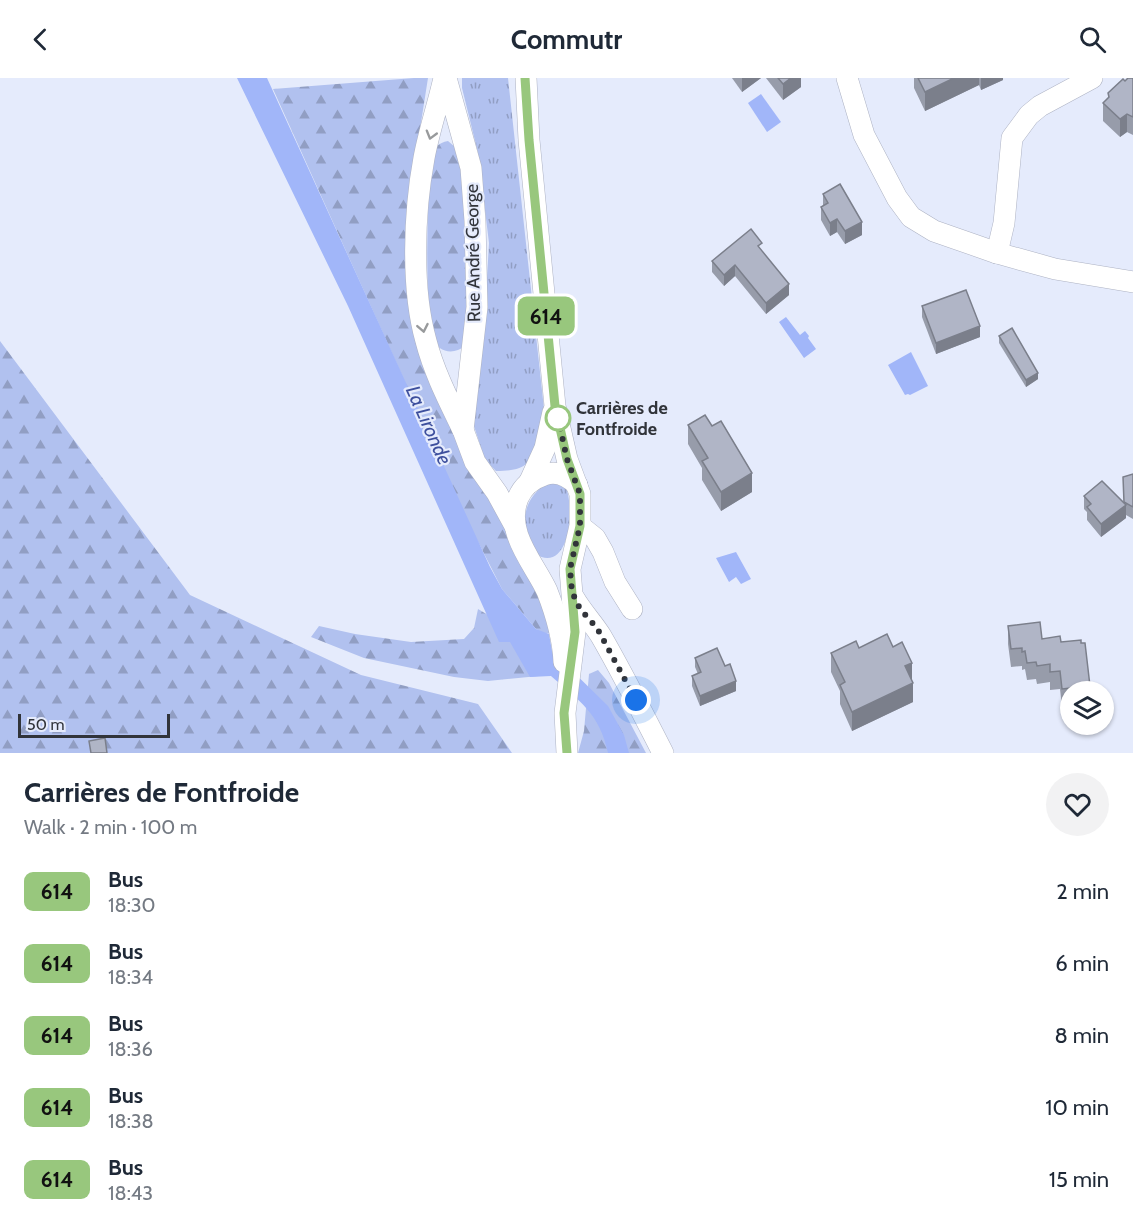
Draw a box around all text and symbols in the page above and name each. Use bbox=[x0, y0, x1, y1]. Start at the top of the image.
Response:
icon: back bbox=[24, 23, 57, 56]
text: Commutr bbox=[511, 23, 622, 56]
icon: search bbox=[1076, 23, 1109, 56]
one-way arrow bbox=[425, 130, 438, 140]
street label: Rue André George bbox=[461, 184, 485, 322]
line badge: 614 bbox=[512, 296, 580, 336]
text: 614 bbox=[530, 304, 562, 329]
one-way arrow bbox=[416, 323, 429, 333]
water label: La Lironde bbox=[401, 382, 457, 468]
place label: Carrières de Fontfroide bbox=[576, 397, 668, 440]
marker: Carrières de Fontfroide bbox=[545, 405, 571, 431]
map controls bbox=[1060, 681, 1114, 735]
button: layers bbox=[1060, 681, 1114, 735]
your location bbox=[621, 685, 651, 715]
scale bar bbox=[18, 711, 170, 738]
text: 50 m bbox=[27, 715, 64, 734]
button: heart bbox=[1046, 773, 1109, 836]
text: Carrières de Fontfroide bbox=[24, 775, 299, 809]
text: Walk · 2 min · 100 m bbox=[24, 815, 197, 839]
text: Bus bbox=[108, 866, 143, 893]
text: 2 min bbox=[1056, 878, 1109, 905]
text: 614 bbox=[41, 879, 73, 904]
text: 18:30 bbox=[108, 893, 156, 917]
text: Bus bbox=[108, 938, 143, 965]
text: 6 min bbox=[1055, 950, 1109, 977]
text: 614 bbox=[41, 951, 73, 976]
text: 18:34 bbox=[108, 965, 153, 989]
text: Bus bbox=[108, 1010, 143, 1037]
text: 8 min bbox=[1054, 1022, 1109, 1049]
text: 614 bbox=[41, 1023, 73, 1048]
text: 18:36 bbox=[108, 1037, 153, 1061]
text: Bus bbox=[108, 1082, 143, 1109]
text: 10 min bbox=[1045, 1094, 1109, 1121]
text: 614 bbox=[41, 1095, 73, 1120]
text: 18:38 bbox=[108, 1109, 154, 1133]
text: Bus bbox=[108, 1154, 143, 1181]
text: 15 min bbox=[1049, 1166, 1109, 1193]
text: 614 bbox=[41, 1167, 73, 1192]
text: 18:43 bbox=[108, 1181, 153, 1205]

